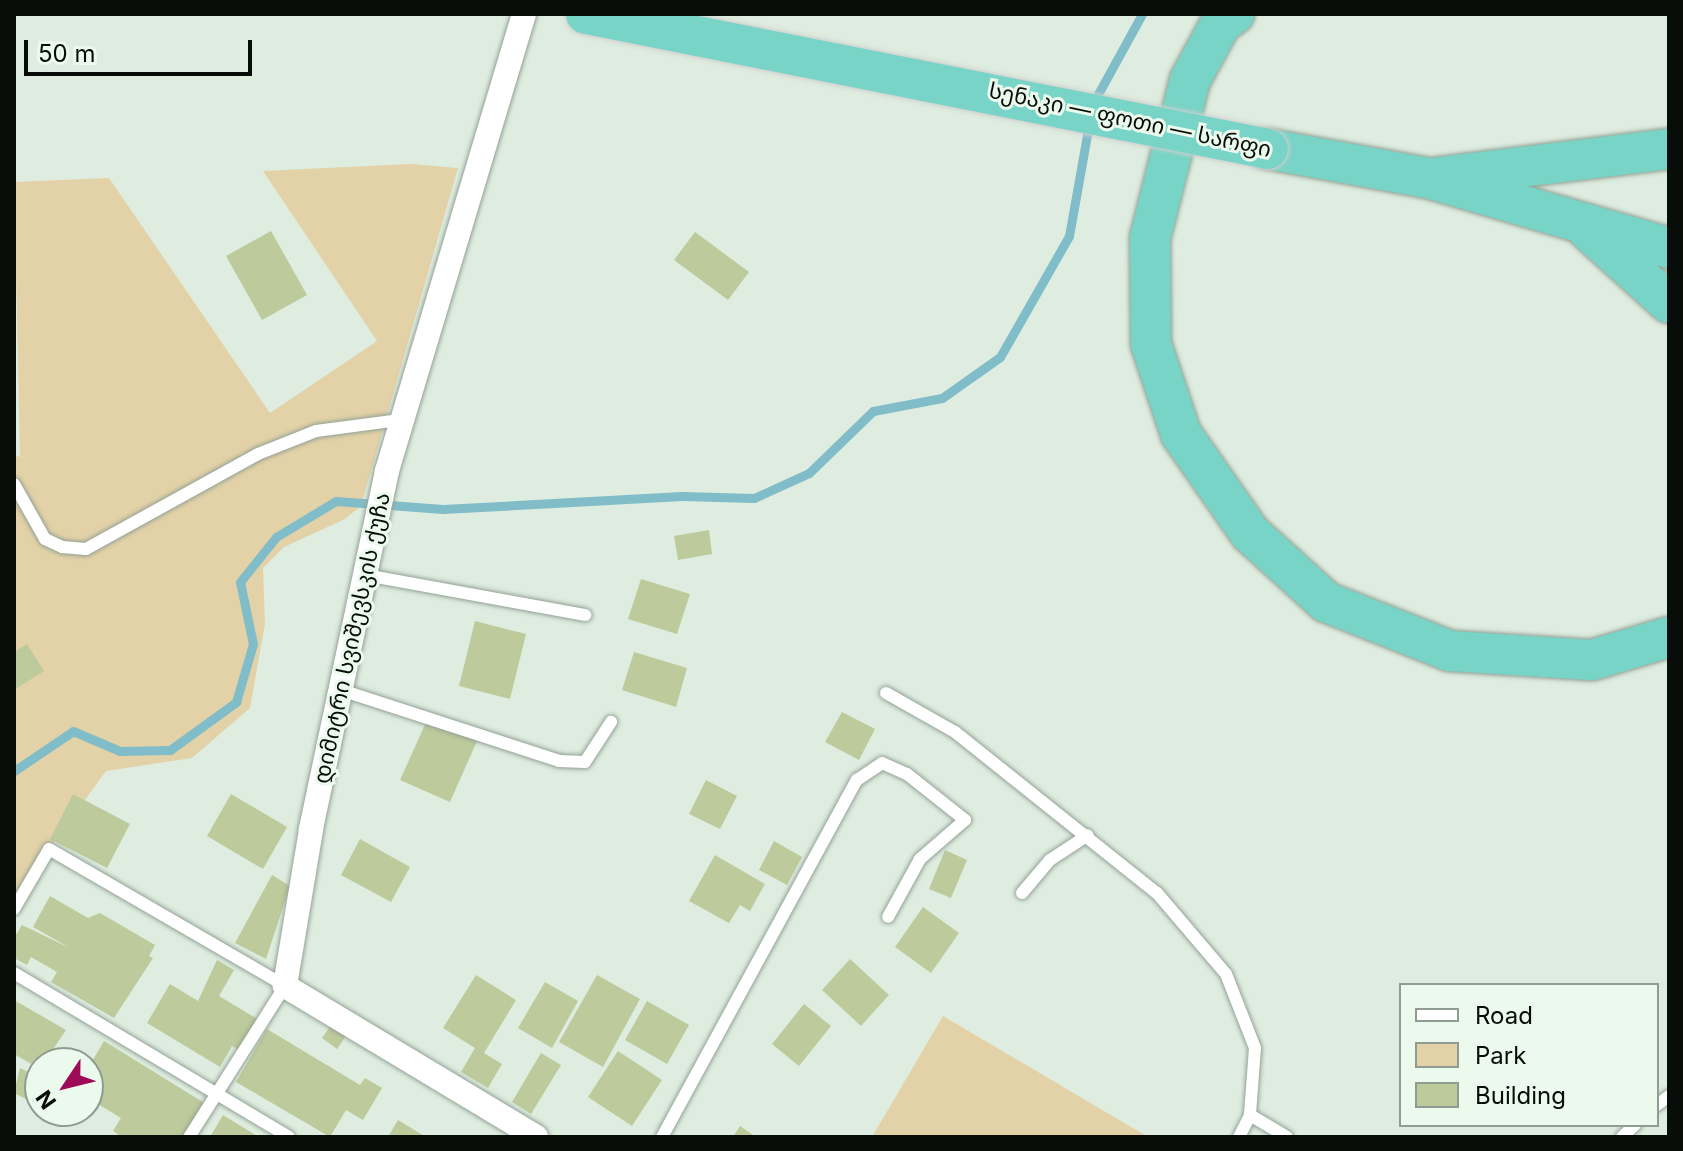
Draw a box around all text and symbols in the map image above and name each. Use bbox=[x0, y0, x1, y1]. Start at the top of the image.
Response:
scale bar bbox=[28, 24, 256, 74]
text: 50 m bbox=[38, 39, 96, 68]
street label: სენაკი — ფოთი — სარფი bbox=[986, 77, 1274, 163]
street label: დიმიტრი სვიშევსკის ქუჩა bbox=[308, 490, 396, 786]
legend bbox=[1399, 983, 1659, 1127]
text: Road bbox=[1475, 1001, 1533, 1030]
text: Park bbox=[1475, 1041, 1526, 1070]
north arrow bbox=[24, 1047, 104, 1127]
text: Building bbox=[1475, 1081, 1566, 1110]
text: N bbox=[31, 1085, 61, 1114]

